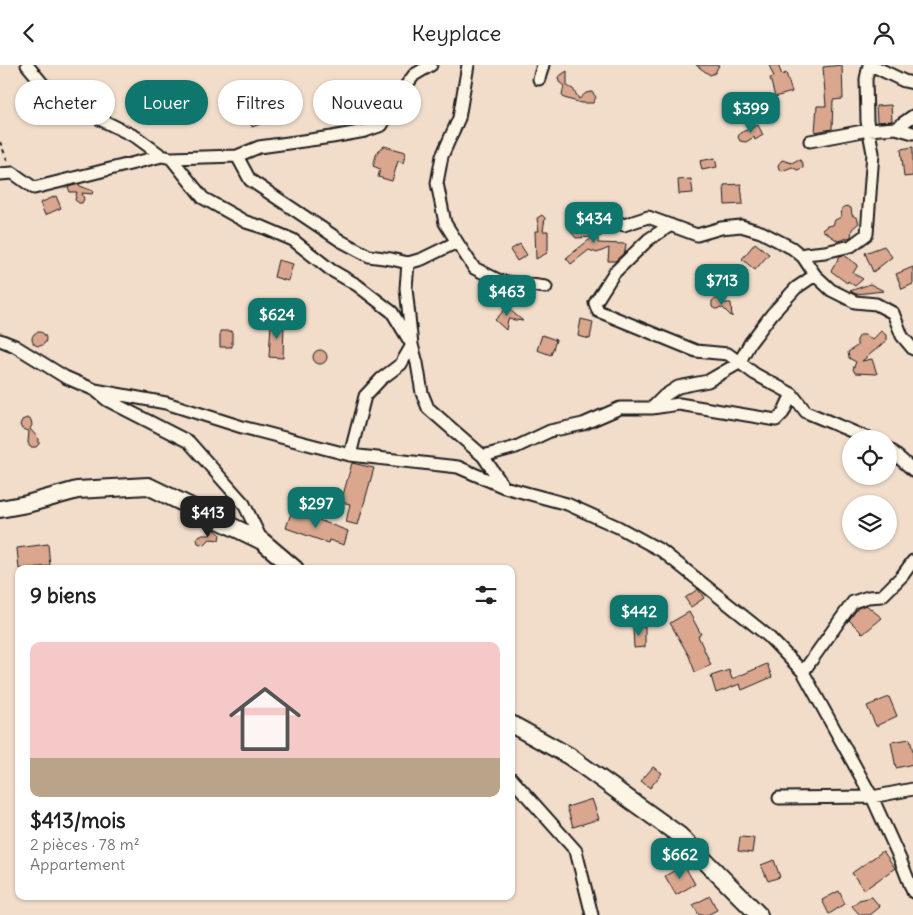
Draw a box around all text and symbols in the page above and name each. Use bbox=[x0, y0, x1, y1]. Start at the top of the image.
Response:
icon: back bbox=[15, 19, 43, 47]
text: Keyplace bbox=[412, 19, 501, 47]
icon: person bbox=[870, 19, 898, 47]
chip: Acheter bbox=[15, 80, 115, 125]
chip: Louer bbox=[125, 80, 208, 125]
chip: Filtres bbox=[218, 80, 303, 125]
chip: Nouveau bbox=[313, 80, 421, 125]
pin: $399 bbox=[721, 92, 781, 134]
text: $399 bbox=[733, 98, 769, 118]
pin: $434 bbox=[564, 201, 624, 244]
text: $434 bbox=[576, 208, 612, 228]
pin: $713 bbox=[692, 263, 752, 306]
text: $713 bbox=[706, 270, 738, 290]
pin: $463 bbox=[477, 275, 537, 317]
text: $463 bbox=[489, 281, 525, 301]
pin: $624 bbox=[247, 297, 307, 340]
text: $624 bbox=[259, 304, 295, 324]
map controls bbox=[842, 430, 897, 550]
button: locate bbox=[842, 430, 897, 485]
pin: $297 bbox=[286, 487, 346, 529]
text: $297 bbox=[299, 493, 333, 513]
pin: $413 bbox=[178, 495, 238, 538]
button: layers bbox=[842, 495, 897, 550]
text: $413 bbox=[191, 502, 225, 522]
icon: filters bbox=[472, 581, 500, 609]
text: 9 biens bbox=[30, 582, 96, 609]
pin: $442 bbox=[609, 595, 669, 637]
text: $442 bbox=[621, 601, 657, 621]
icon: home bbox=[220, 674, 310, 764]
text: $413/mois bbox=[30, 807, 126, 834]
text: 2 pièces · 78 m² bbox=[30, 834, 140, 854]
pin: $662 bbox=[650, 837, 710, 880]
text: $662 bbox=[662, 844, 698, 864]
text: Appartement bbox=[30, 854, 125, 874]

